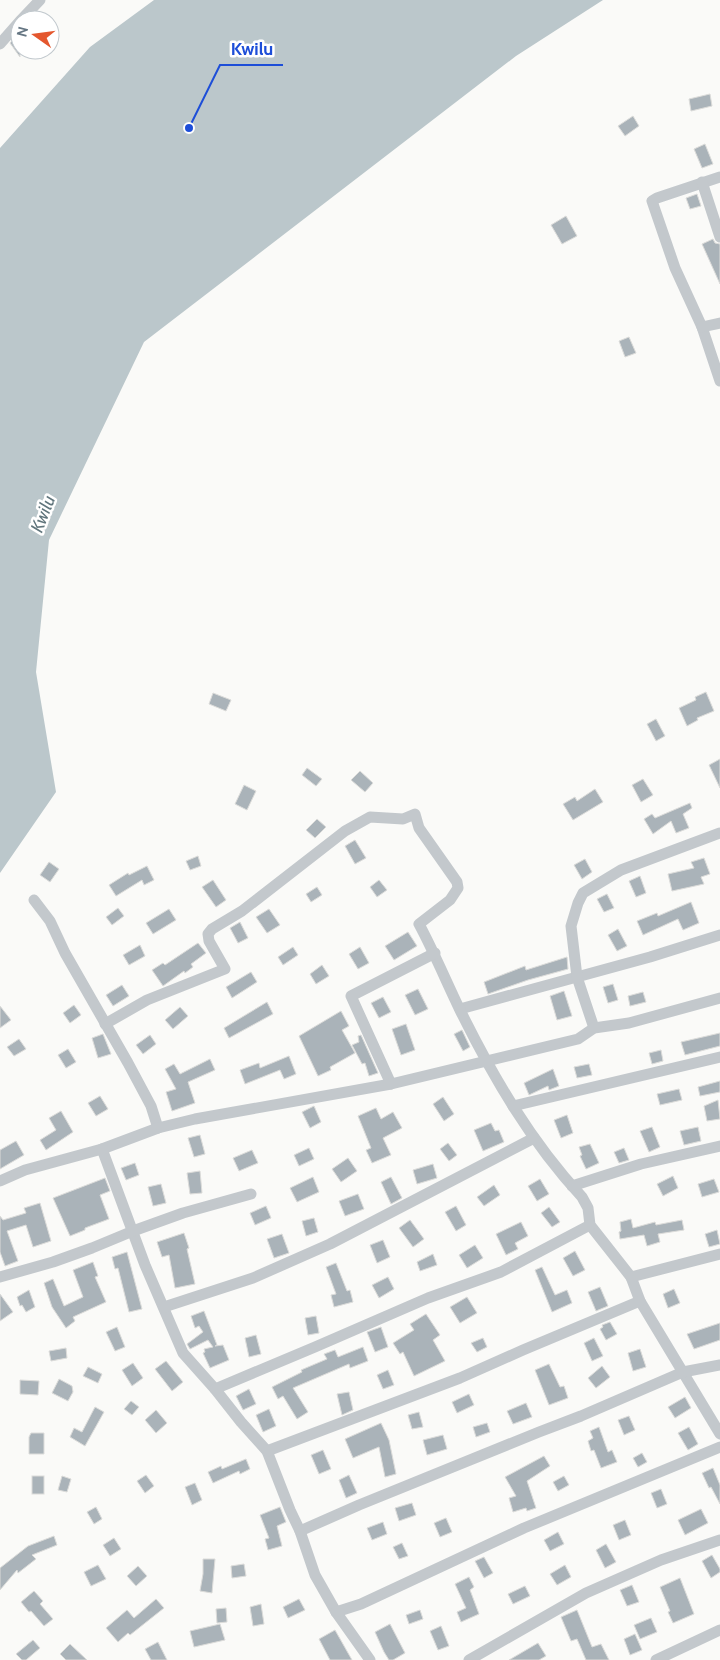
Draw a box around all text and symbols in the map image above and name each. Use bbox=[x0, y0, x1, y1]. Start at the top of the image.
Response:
north arrow bbox=[10, 10, 60, 60]
text: N bbox=[12, 25, 32, 39]
callout: Kwilu bbox=[220, 32, 283, 65]
text: Kwilu bbox=[231, 38, 273, 60]
water label: Kwilu bbox=[26, 492, 60, 536]

